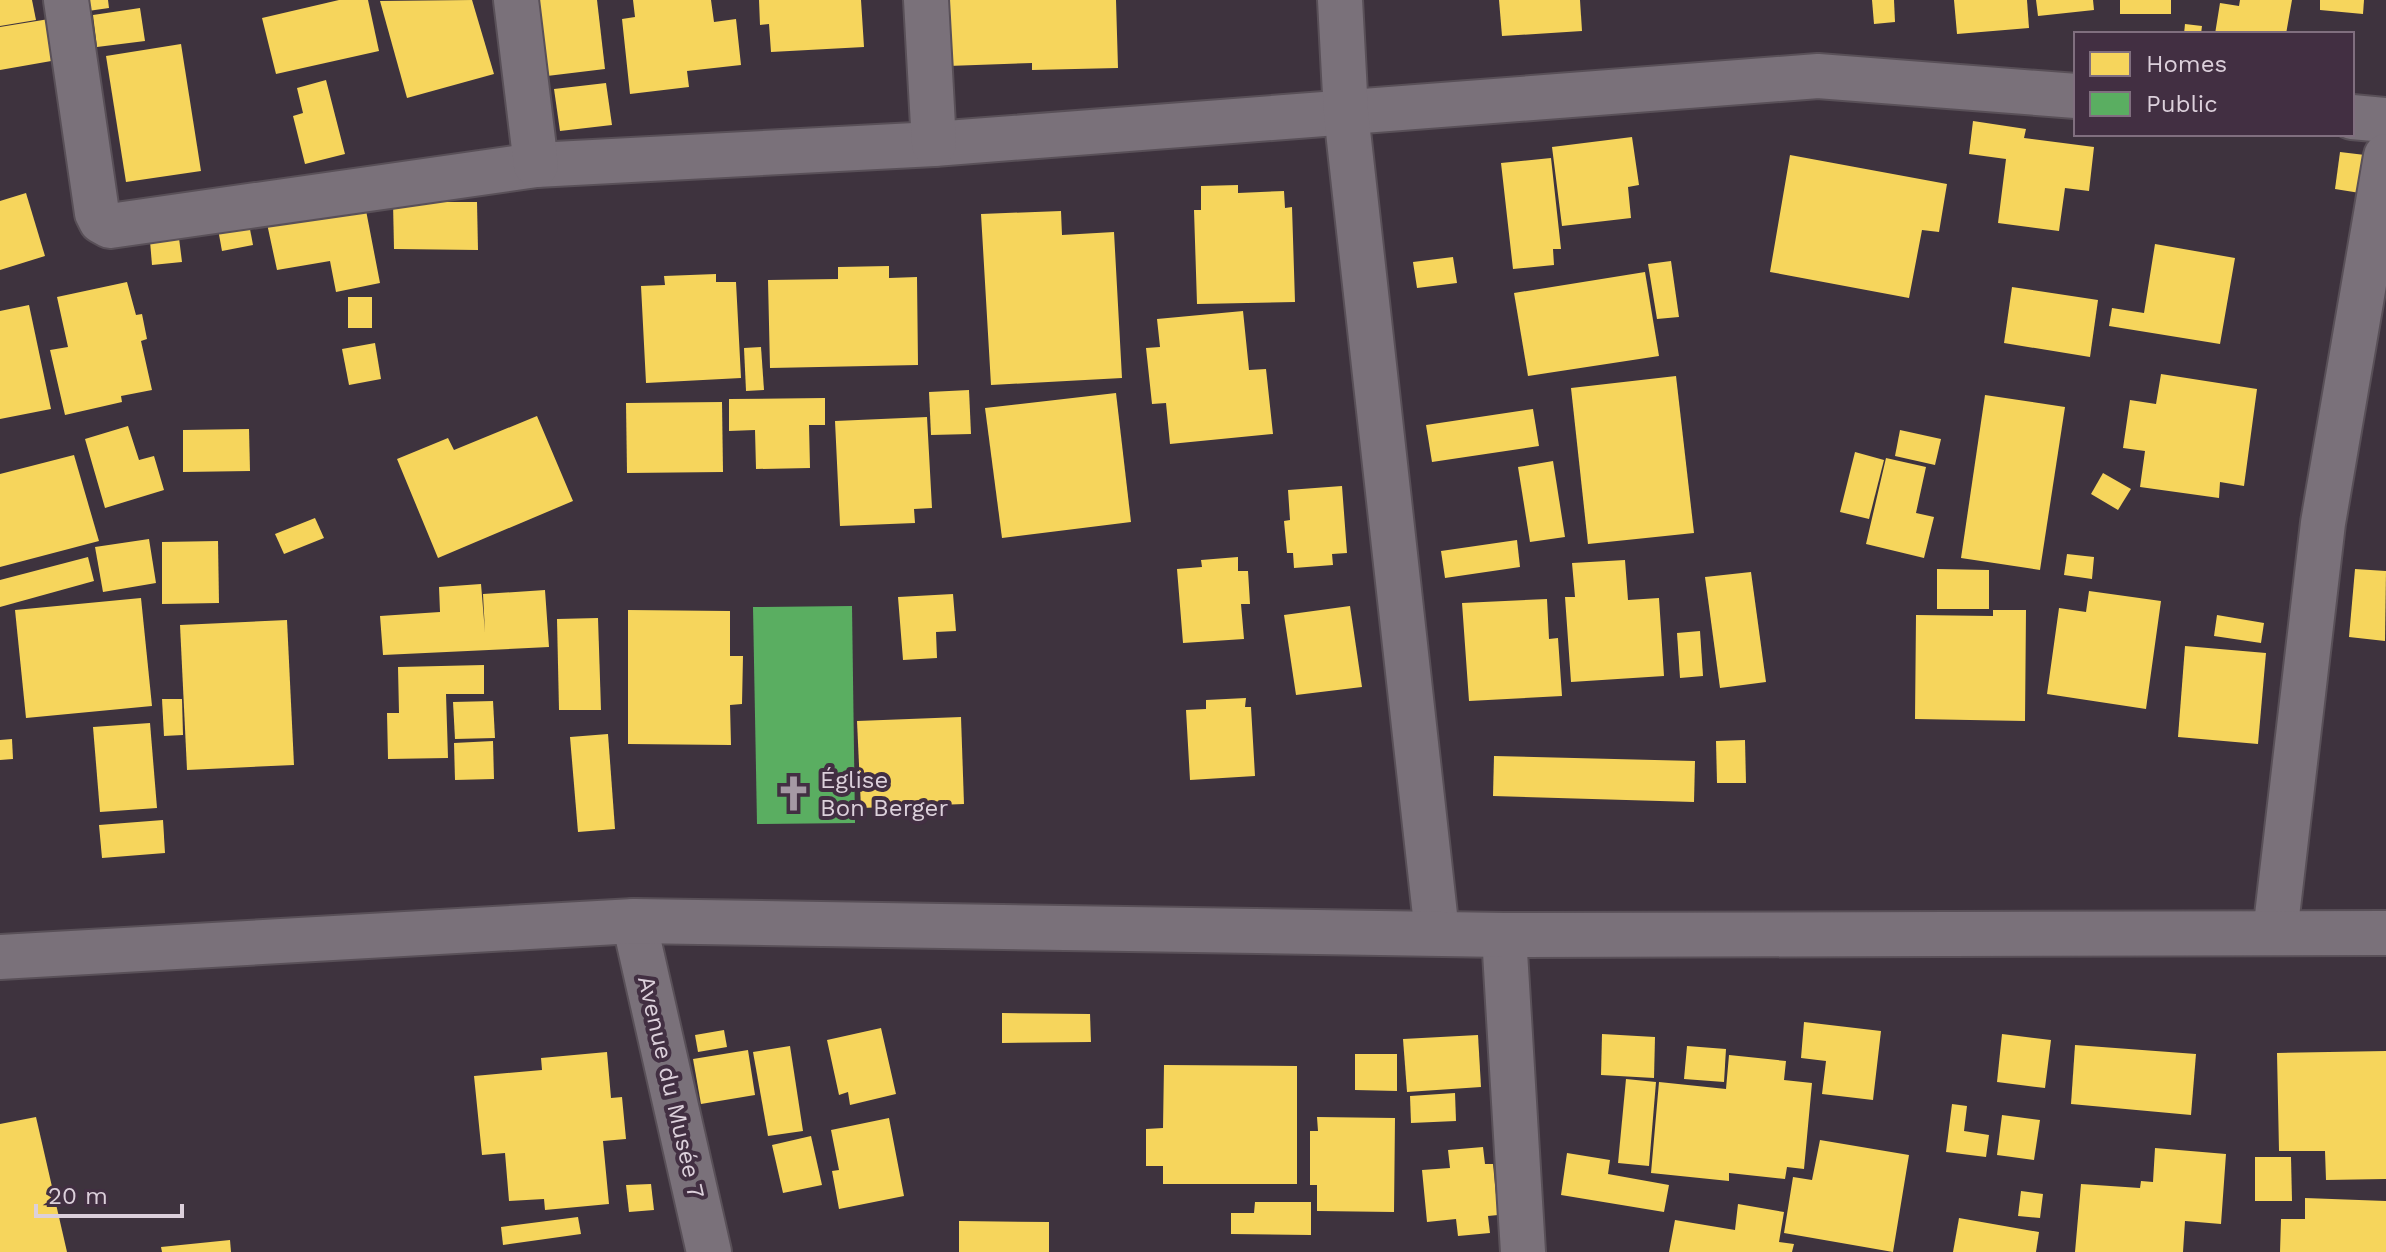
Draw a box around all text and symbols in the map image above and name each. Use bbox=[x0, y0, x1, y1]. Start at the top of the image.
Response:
legend bbox=[2074, 32, 2354, 136]
text: Homes bbox=[2146, 50, 2227, 78]
text: Public bbox=[2146, 90, 2218, 118]
place label: Église Bon Berger bbox=[820, 766, 948, 822]
church icon: Église Bon Berger bbox=[775, 775, 813, 813]
street label: Avenue du Musée 7 bbox=[632, 973, 710, 1201]
scale bar bbox=[36, 1168, 182, 1218]
text: 20 m bbox=[48, 1182, 108, 1210]

